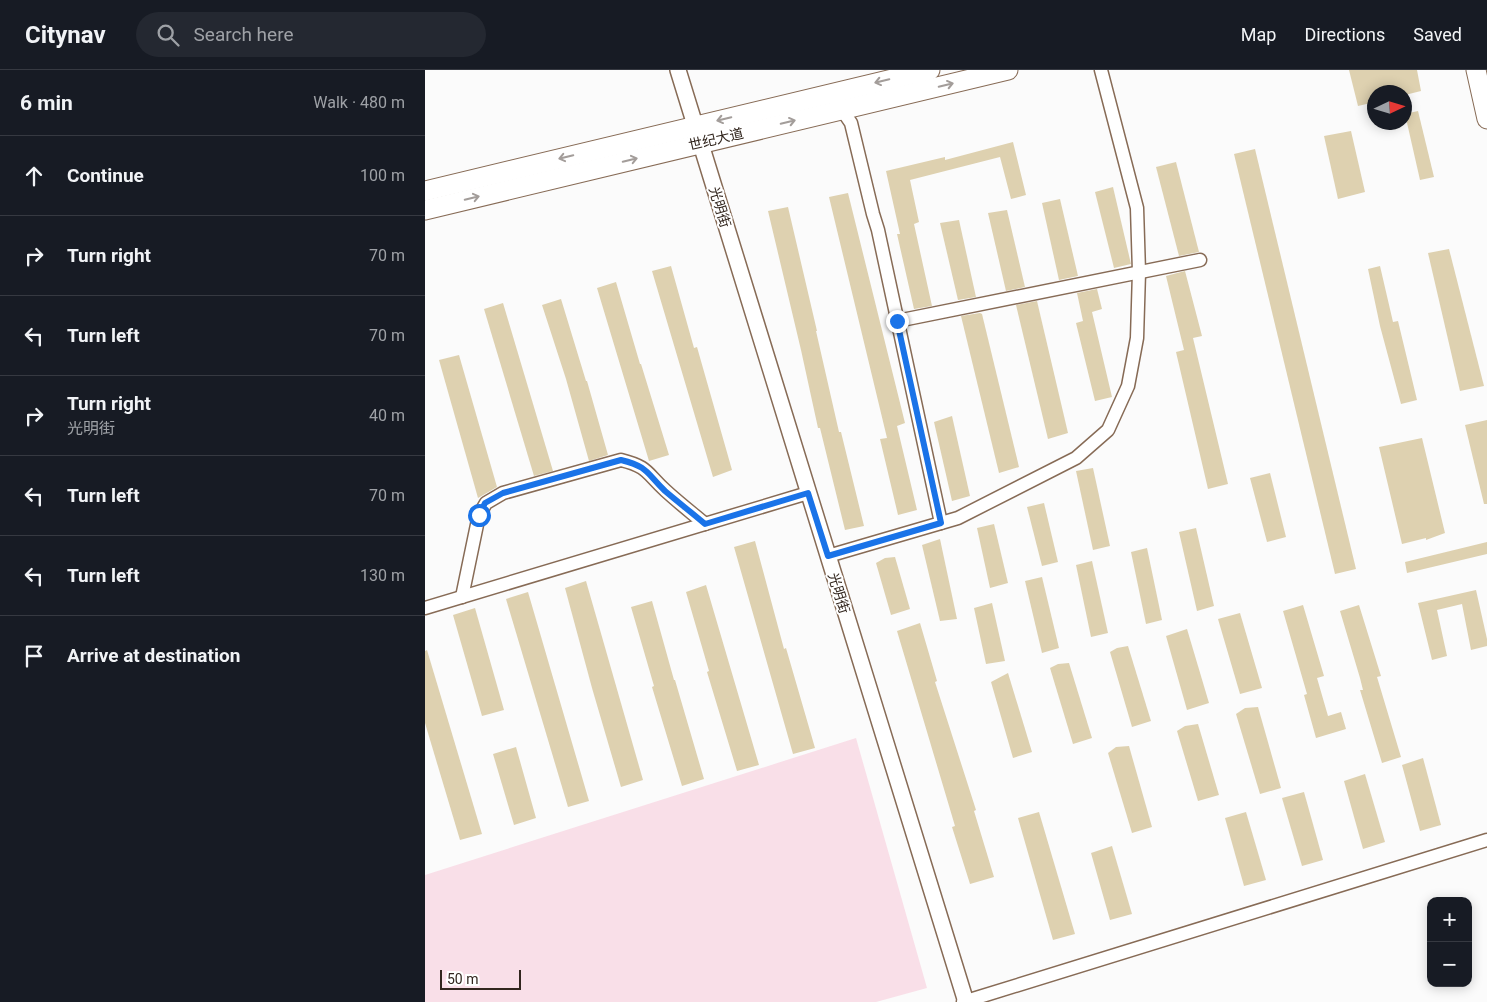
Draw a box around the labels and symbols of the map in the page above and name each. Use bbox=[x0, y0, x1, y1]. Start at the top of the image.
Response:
one-way arrow bbox=[875, 77, 891, 86]
one-way arrow bbox=[938, 80, 954, 89]
north arrow bbox=[1367, 85, 1412, 130]
one-way arrow bbox=[717, 115, 733, 124]
one-way arrow bbox=[780, 117, 796, 126]
street label: 世纪大道 bbox=[687, 125, 745, 153]
one-way arrow bbox=[559, 153, 575, 162]
one-way arrow bbox=[622, 155, 638, 164]
street label: 光明街 bbox=[706, 185, 734, 229]
one-way arrow bbox=[464, 193, 480, 202]
route end bbox=[886, 310, 909, 333]
route start bbox=[468, 504, 491, 527]
street label: 光明街 bbox=[825, 571, 853, 615]
scale bar bbox=[440, 967, 521, 990]

